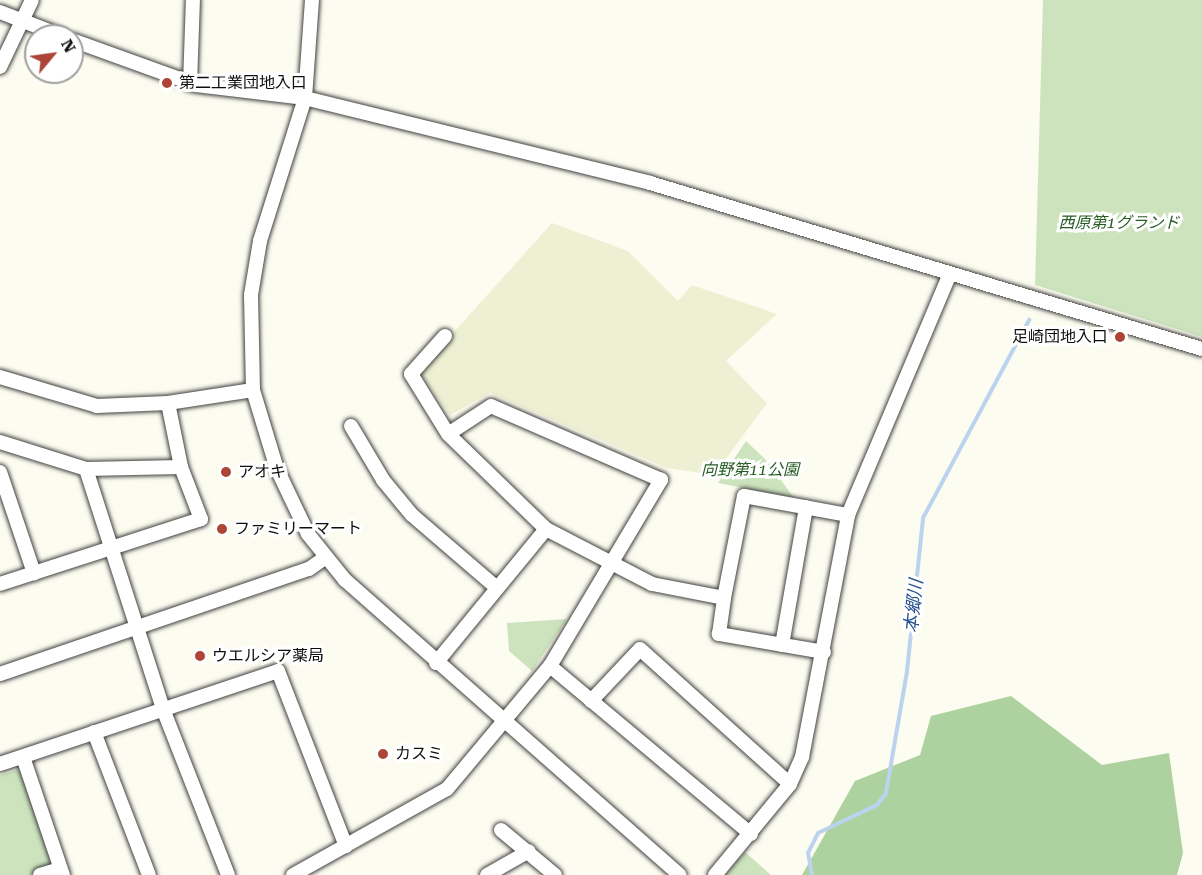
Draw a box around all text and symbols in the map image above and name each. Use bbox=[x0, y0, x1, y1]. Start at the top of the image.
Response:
north arrow bbox=[24, 24, 84, 84]
text: N bbox=[57, 36, 80, 56]
place label: 第二工業団地入口 bbox=[179, 73, 307, 93]
marker: 第二工業団地入口 bbox=[160, 76, 174, 90]
park label: 西原第1グランド bbox=[1059, 213, 1179, 233]
place label: 足崎団地入口 bbox=[1012, 327, 1108, 347]
marker: 足崎団地入口 bbox=[1113, 330, 1127, 344]
park label: 向野第11公園 bbox=[701, 460, 799, 480]
place label: アオキ bbox=[238, 462, 286, 482]
marker: アオキ bbox=[219, 465, 233, 479]
place label: ファミリーマート bbox=[234, 519, 362, 539]
marker: ファミリーマート bbox=[215, 522, 229, 536]
water label: 本郷川 bbox=[900, 578, 928, 634]
place label: ウエルシア薬局 bbox=[212, 646, 324, 666]
marker: ウエルシア薬局 bbox=[193, 649, 207, 663]
place label: カスミ bbox=[395, 744, 443, 764]
marker: カスミ bbox=[376, 747, 390, 761]

